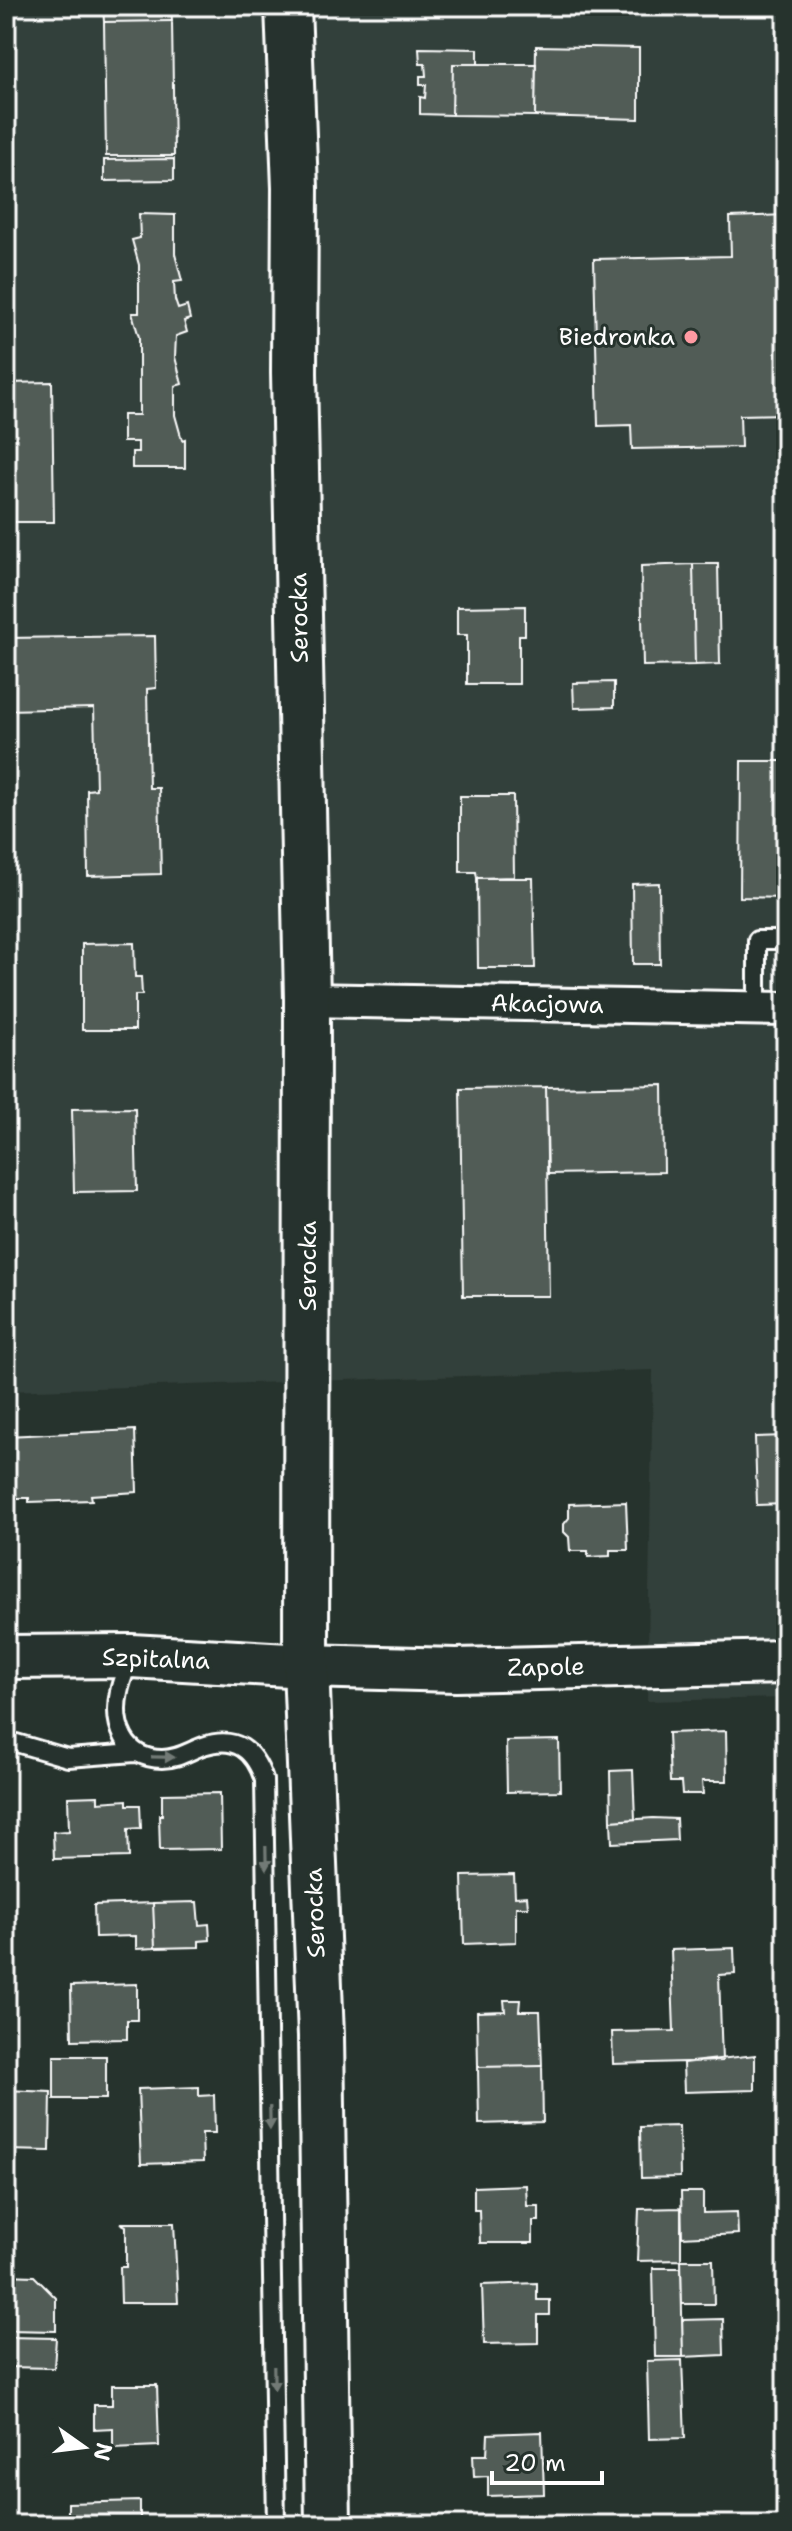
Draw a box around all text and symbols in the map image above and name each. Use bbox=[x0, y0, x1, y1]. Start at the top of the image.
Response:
place label: Biedronka bbox=[559, 321, 675, 353]
marker: Biedronka bbox=[682, 328, 700, 346]
street label: Serocka bbox=[282, 572, 316, 663]
street label: Akacjowa bbox=[490, 987, 604, 1021]
street label: Serocka bbox=[292, 1221, 324, 1311]
street label: Szpitalna bbox=[101, 1641, 211, 1677]
street label: Zapole bbox=[507, 1650, 585, 1684]
one-way arrow bbox=[151, 1751, 176, 1763]
one-way arrow bbox=[259, 1846, 272, 1871]
street label: Serocka bbox=[297, 1867, 333, 1959]
one-way arrow bbox=[263, 2106, 276, 2131]
one-way arrow bbox=[267, 2366, 280, 2391]
north arrow bbox=[44, 2407, 124, 2487]
scale bar bbox=[492, 2435, 602, 2485]
text: N bbox=[87, 2440, 119, 2464]
text: 20 m bbox=[504, 2447, 566, 2479]

